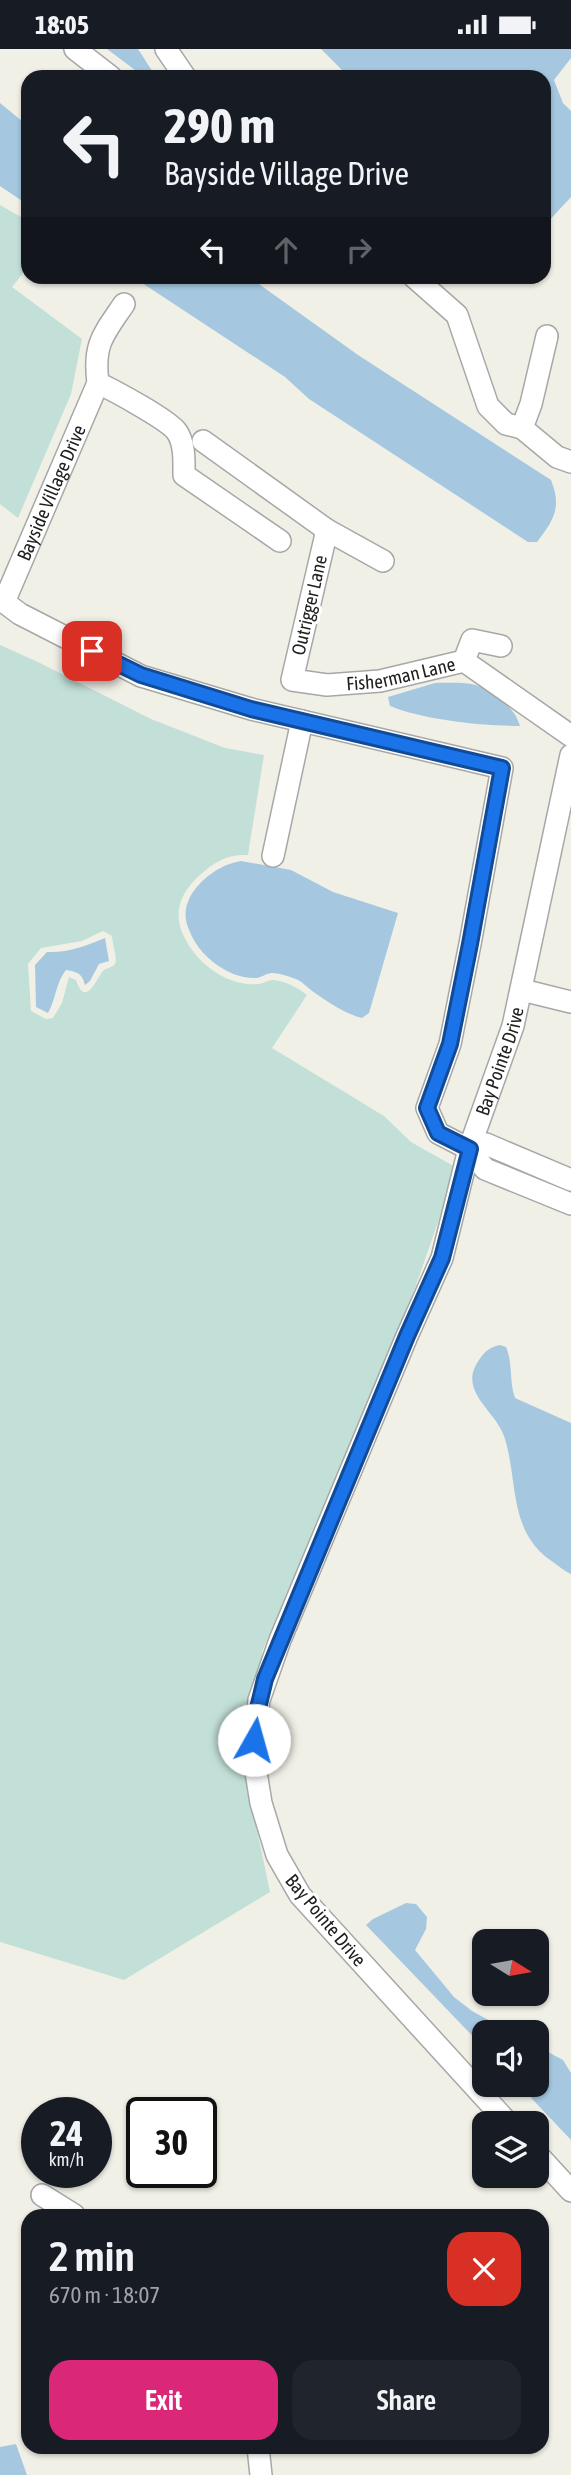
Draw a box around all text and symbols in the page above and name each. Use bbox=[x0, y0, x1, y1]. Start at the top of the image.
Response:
text: 18:05 bbox=[35, 10, 89, 40]
text: 290 m bbox=[164, 97, 275, 153]
icon: left bbox=[49, 98, 140, 189]
text: Bayside Village Drive bbox=[164, 155, 409, 192]
icon: left bbox=[194, 231, 232, 269]
icon: ahead bbox=[267, 231, 305, 269]
icon: right bbox=[340, 231, 378, 269]
street label: Bayside Village Drive bbox=[12, 421, 90, 564]
street label: Outrigger Lane bbox=[287, 553, 331, 657]
pin bbox=[62, 621, 122, 681]
icon: arrive bbox=[73, 632, 111, 670]
street label: Fisherman Lane bbox=[345, 653, 457, 695]
street label: Bay Pointe Drive bbox=[471, 1005, 528, 1118]
position arrow bbox=[217, 1703, 291, 1777]
street label: Bay Pointe Drive bbox=[281, 1870, 371, 1970]
north arrow bbox=[472, 1929, 550, 2005]
map controls bbox=[472, 1929, 549, 2188]
button: sound bbox=[472, 2020, 549, 2097]
speed limit sign: 30 bbox=[126, 2097, 217, 2188]
button: layers bbox=[472, 2111, 549, 2188]
text: 24 bbox=[50, 2113, 83, 2153]
text: km/h bbox=[49, 2149, 84, 2170]
text: 2 min bbox=[49, 2232, 135, 2280]
button: close bbox=[447, 2232, 521, 2306]
text: 670 m · 18:07 bbox=[49, 2282, 160, 2308]
button: Exit bbox=[49, 2360, 278, 2440]
button: Share bbox=[292, 2360, 521, 2440]

